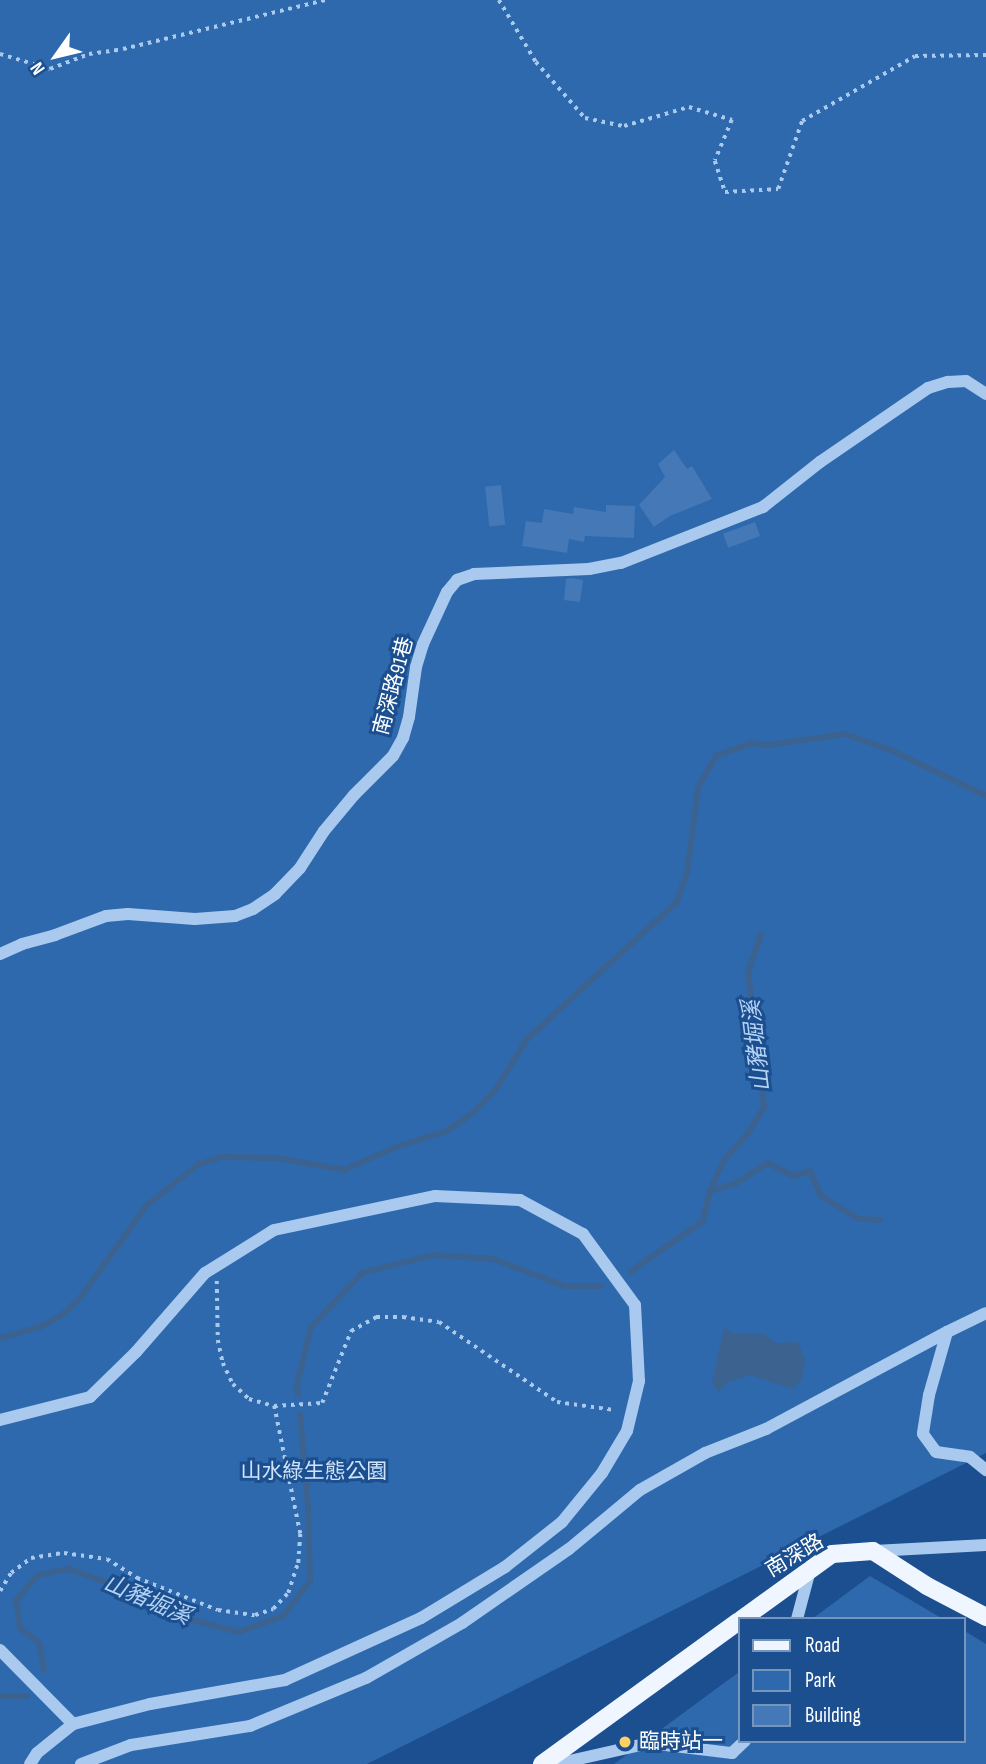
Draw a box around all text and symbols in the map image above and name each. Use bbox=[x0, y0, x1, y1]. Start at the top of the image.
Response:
north arrow bbox=[21, 21, 91, 91]
text: N bbox=[26, 57, 51, 79]
street label: 南深路91巷 bbox=[369, 634, 419, 738]
water label: 山豬堀溪 bbox=[738, 999, 776, 1093]
park label: 山水綠生態公園 bbox=[241, 1459, 387, 1485]
street label: 南深路 bbox=[762, 1529, 828, 1583]
water label: 山豬堀溪 bbox=[99, 1569, 195, 1631]
legend bbox=[738, 1617, 965, 1743]
text: Road bbox=[805, 1633, 840, 1658]
text: Park bbox=[805, 1668, 836, 1693]
text: Building bbox=[805, 1703, 861, 1728]
place label: 臨時站一 bbox=[639, 1729, 723, 1755]
marker: 臨時站一 bbox=[617, 1734, 633, 1750]

